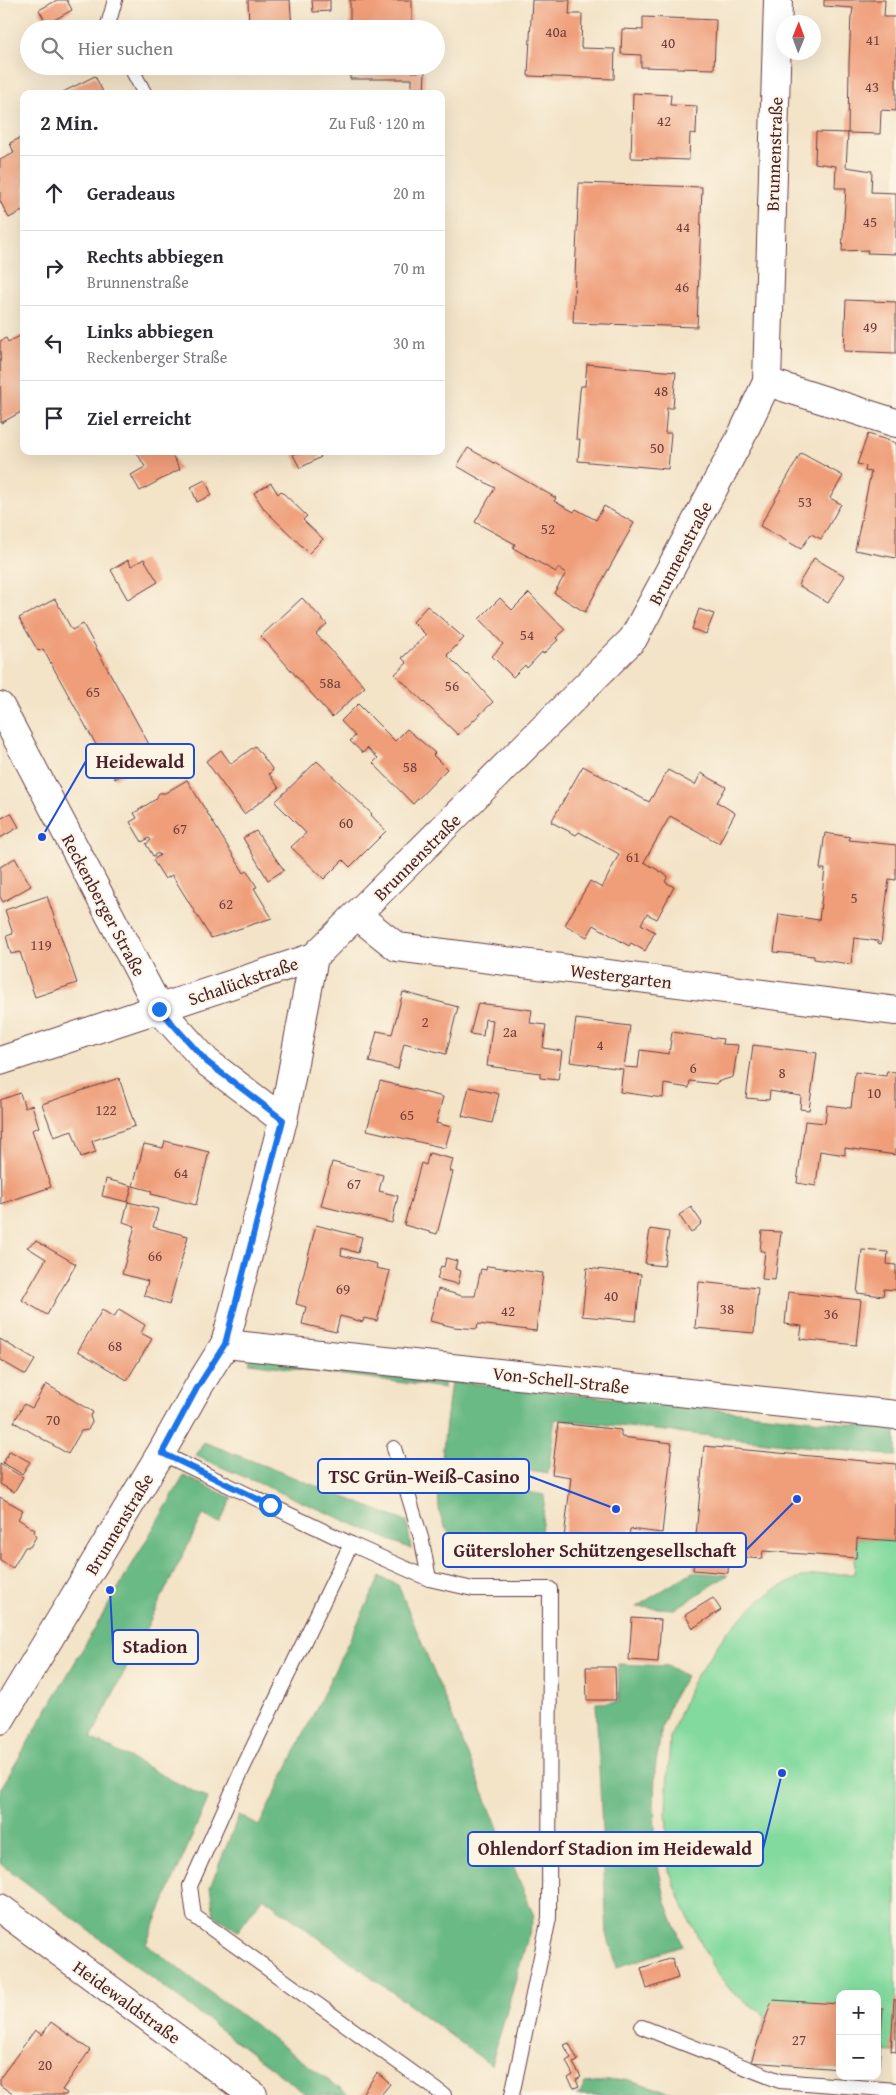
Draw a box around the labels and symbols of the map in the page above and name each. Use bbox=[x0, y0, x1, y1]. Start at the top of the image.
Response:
north arrow bbox=[776, 15, 821, 60]
house number: 40a bbox=[545, 21, 567, 42]
house number: 41 bbox=[866, 29, 880, 50]
house number: 40 bbox=[661, 32, 675, 53]
house number: 43 bbox=[865, 76, 879, 97]
street label: Brunnenstraße bbox=[759, 96, 789, 212]
house number: 42 bbox=[657, 110, 671, 131]
house number: 45 bbox=[863, 211, 877, 232]
house number: 44 bbox=[676, 216, 690, 237]
house number: 46 bbox=[675, 276, 689, 297]
house number: 49 bbox=[863, 316, 877, 337]
house number: 48 bbox=[654, 380, 668, 401]
house number: 50 bbox=[650, 437, 664, 458]
house number: 53 bbox=[798, 491, 812, 512]
street label: Brunnenstraße bbox=[641, 496, 719, 610]
house number: 52 bbox=[541, 518, 555, 539]
house number: 54 bbox=[520, 624, 534, 645]
house number: 58a bbox=[319, 672, 341, 693]
house number: 56 bbox=[445, 675, 459, 696]
house number: 65 bbox=[86, 681, 100, 702]
callout: Heidewald bbox=[86, 744, 194, 778]
text: Heidewald bbox=[96, 747, 184, 775]
house number: 58 bbox=[403, 756, 417, 777]
street label: Brunnenstraße bbox=[367, 807, 467, 907]
house number: 60 bbox=[339, 812, 353, 833]
house number: 67 bbox=[173, 818, 187, 839]
street label: Reckenberger Straße bbox=[55, 829, 153, 981]
house number: 61 bbox=[626, 846, 640, 867]
house number: 5 bbox=[850, 887, 858, 908]
house number: 62 bbox=[219, 893, 233, 914]
house number: 119 bbox=[30, 934, 52, 955]
street label: Schalückstraße bbox=[184, 950, 302, 1012]
street label: Westergarten bbox=[569, 956, 673, 996]
route end bbox=[148, 998, 171, 1021]
house number: 2 bbox=[421, 1011, 429, 1032]
house number: 2a bbox=[503, 1021, 517, 1042]
house number: 4 bbox=[596, 1034, 604, 1055]
house number: 6 bbox=[689, 1057, 697, 1078]
house number: 8 bbox=[778, 1062, 786, 1083]
house number: 10 bbox=[867, 1082, 881, 1103]
house number: 122 bbox=[95, 1099, 117, 1120]
house number: 65 bbox=[400, 1104, 414, 1125]
house number: 64 bbox=[174, 1162, 188, 1183]
house number: 67 bbox=[347, 1173, 361, 1194]
house number: 66 bbox=[148, 1245, 162, 1266]
house number: 69 bbox=[336, 1278, 350, 1299]
house number: 40 bbox=[604, 1285, 618, 1306]
house number: 38 bbox=[720, 1298, 734, 1319]
house number: 42 bbox=[501, 1300, 515, 1321]
house number: 36 bbox=[824, 1303, 838, 1324]
house number: 68 bbox=[108, 1335, 122, 1356]
street label: Von-Schell-Straße bbox=[491, 1359, 631, 1401]
house number: 70 bbox=[46, 1409, 60, 1430]
callout: TSC Grün-Weiß-Casino bbox=[318, 1459, 529, 1493]
text: TSC Grün-Weiß-Casino bbox=[328, 1462, 520, 1490]
street label: Brunnenstraße bbox=[78, 1468, 160, 1580]
route start bbox=[259, 1494, 282, 1517]
callout: Gütersloher Schützengesellschaft bbox=[443, 1533, 746, 1567]
text: Gütersloher Schützengesellschaft bbox=[454, 1536, 737, 1564]
callout: Stadion bbox=[113, 1630, 198, 1664]
text: Stadion bbox=[122, 1632, 188, 1660]
callout: Ohlendorf Stadion im Heidewald bbox=[468, 1832, 763, 1866]
text: Ohlendorf Stadion im Heidewald bbox=[478, 1834, 752, 1862]
street label: Heidewaldstraße bbox=[68, 1954, 186, 2050]
house number: 27 bbox=[792, 2029, 806, 2050]
house number: 20 bbox=[38, 2054, 52, 2075]

